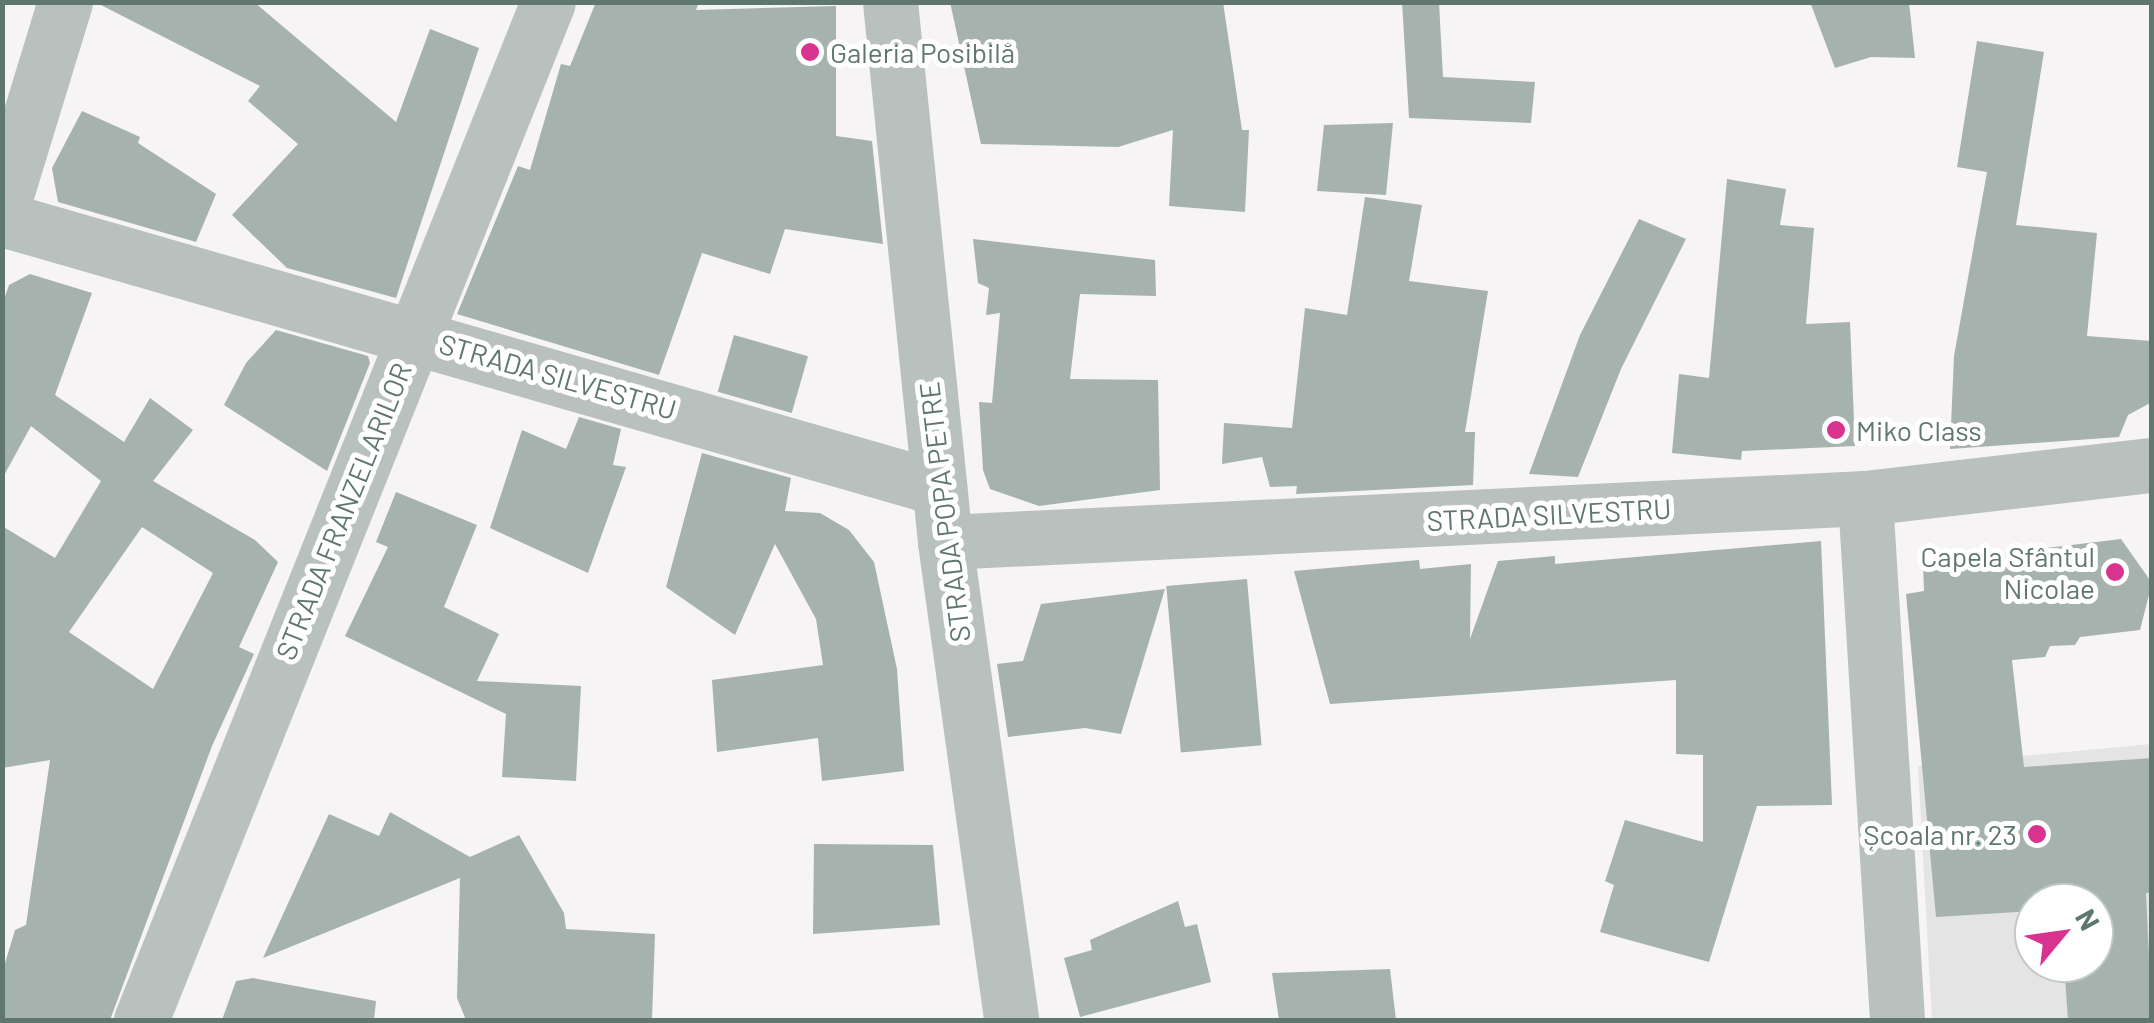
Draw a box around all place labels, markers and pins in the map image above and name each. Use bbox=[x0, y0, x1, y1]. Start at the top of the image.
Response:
place label: Galeria Posibilă bbox=[830, 35, 1015, 69]
marker: Galeria Posibilă bbox=[799, 41, 821, 63]
place label: Miko Class bbox=[1856, 413, 1982, 447]
marker: Miko Class bbox=[1825, 419, 1847, 441]
place label: Capela Sfântul Nicolae bbox=[1921, 539, 2095, 605]
marker: Capela Sfântul Nicolae bbox=[2104, 561, 2126, 583]
place label: Școala nr. 23 bbox=[1863, 817, 2017, 851]
marker: Școala nr. 23 bbox=[2026, 823, 2048, 845]

